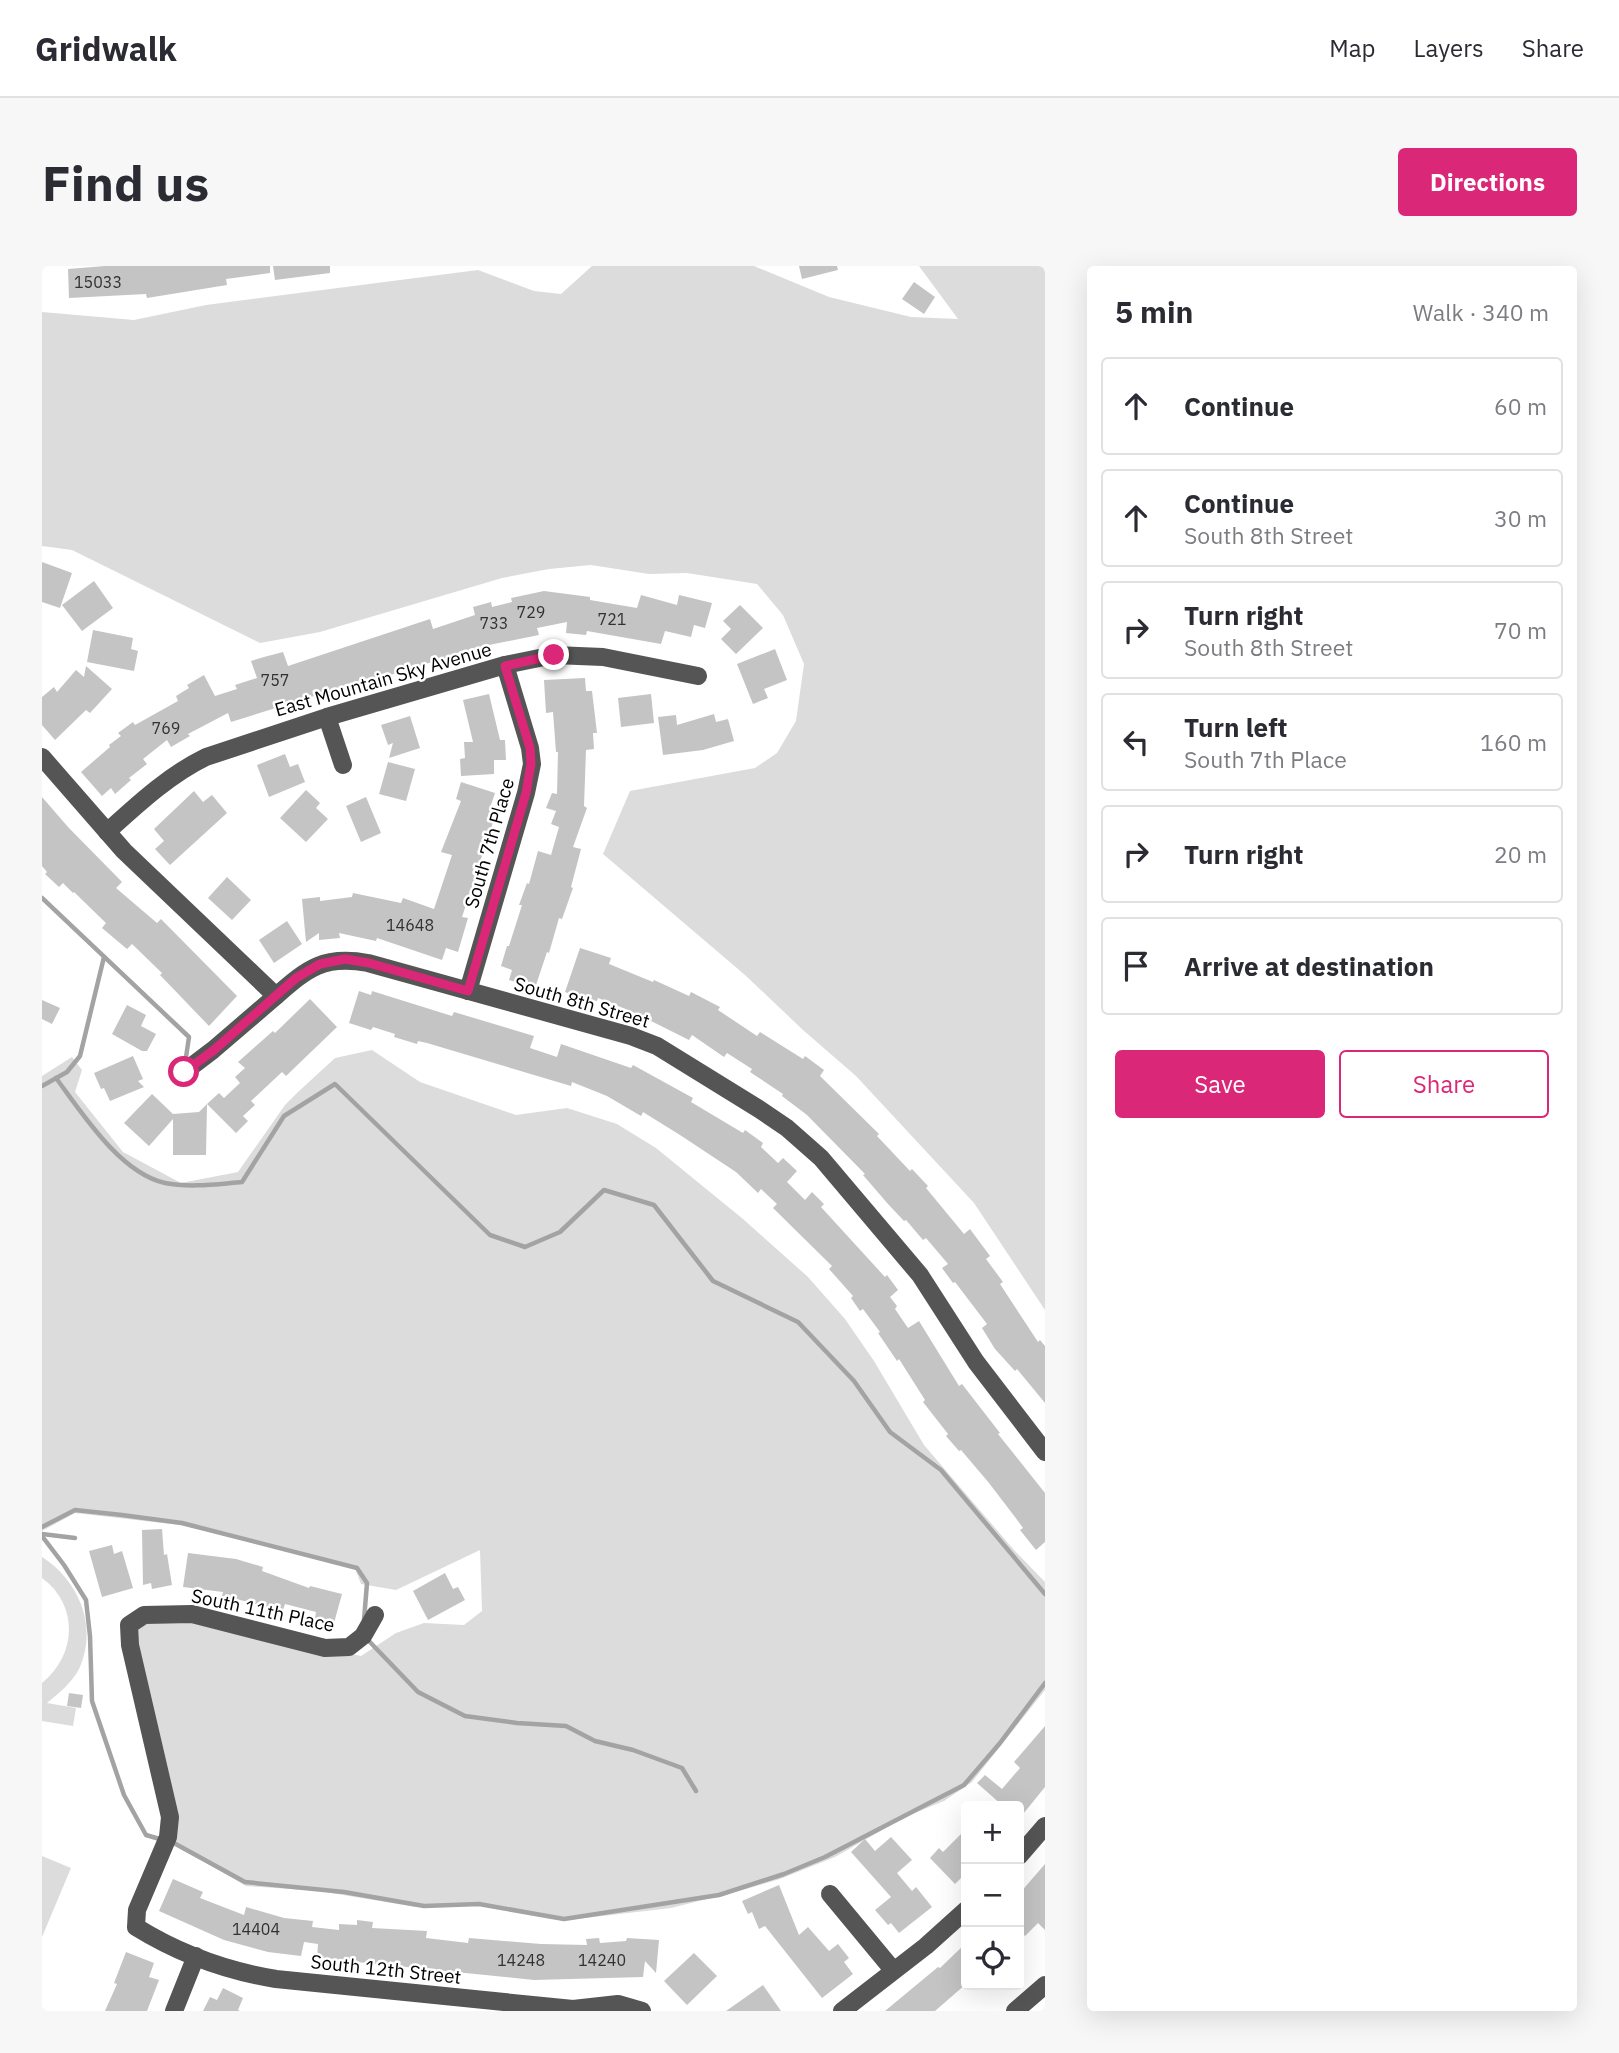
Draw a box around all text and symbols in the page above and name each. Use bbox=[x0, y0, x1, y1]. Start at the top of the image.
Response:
text: Gridwalk bbox=[35, 27, 177, 70]
text: Map bbox=[1329, 32, 1376, 64]
text: Layers bbox=[1414, 32, 1484, 64]
text: Share bbox=[1522, 32, 1584, 64]
button: Directions bbox=[1398, 148, 1577, 216]
text: Find us bbox=[42, 151, 209, 214]
house number: 15033 bbox=[74, 272, 122, 292]
text: 5 min bbox=[1115, 292, 1193, 331]
text: Walk · 340 m bbox=[1413, 297, 1549, 327]
icon: ahead bbox=[1117, 387, 1155, 425]
text: Continue bbox=[1184, 389, 1294, 423]
text: 60 m bbox=[1494, 391, 1547, 421]
text: Continue bbox=[1184, 486, 1294, 520]
icon: ahead bbox=[1117, 499, 1155, 537]
text: 30 m bbox=[1494, 503, 1547, 533]
text: South 8th Street bbox=[1184, 520, 1353, 550]
text: Turn right bbox=[1184, 598, 1303, 632]
house number: 729 bbox=[517, 602, 545, 622]
house number: 721 bbox=[598, 609, 626, 629]
icon: right bbox=[1117, 611, 1155, 649]
house number: 733 bbox=[480, 613, 508, 633]
text: 70 m bbox=[1494, 615, 1547, 645]
text: South 8th Street bbox=[1184, 632, 1353, 662]
street label: East Mountain Sky Avenue bbox=[272, 637, 494, 721]
route end bbox=[538, 639, 569, 670]
house number: 757 bbox=[261, 670, 289, 690]
text: Turn left bbox=[1184, 710, 1287, 744]
house number: 769 bbox=[152, 718, 180, 738]
icon: left bbox=[1117, 723, 1155, 761]
text: 160 m bbox=[1480, 727, 1547, 757]
text: South 7th Place bbox=[1184, 744, 1347, 774]
street label: South 7th Place bbox=[459, 775, 519, 911]
icon: right bbox=[1117, 835, 1155, 873]
text: Turn right bbox=[1184, 837, 1303, 871]
text: 20 m bbox=[1494, 839, 1547, 869]
house number: 14648 bbox=[386, 915, 434, 935]
icon: arrive bbox=[1117, 947, 1155, 985]
text: Arrive at destination bbox=[1184, 949, 1434, 983]
street label: South 8th Street bbox=[511, 971, 653, 1033]
button: Save bbox=[1115, 1050, 1325, 1118]
button: Share bbox=[1339, 1050, 1549, 1118]
route start bbox=[168, 1056, 199, 1087]
street label: South 11th Place bbox=[189, 1583, 337, 1637]
map controls bbox=[961, 1801, 1024, 1990]
button: + bbox=[961, 1801, 1024, 1864]
button: − bbox=[961, 1864, 1024, 1927]
house number: 14404 bbox=[232, 1919, 280, 1939]
button: locate bbox=[961, 1927, 1024, 1990]
street label: South 12th Street bbox=[310, 1949, 462, 1989]
house number: 14248 bbox=[497, 1950, 545, 1970]
house number: 14240 bbox=[578, 1950, 626, 1970]

